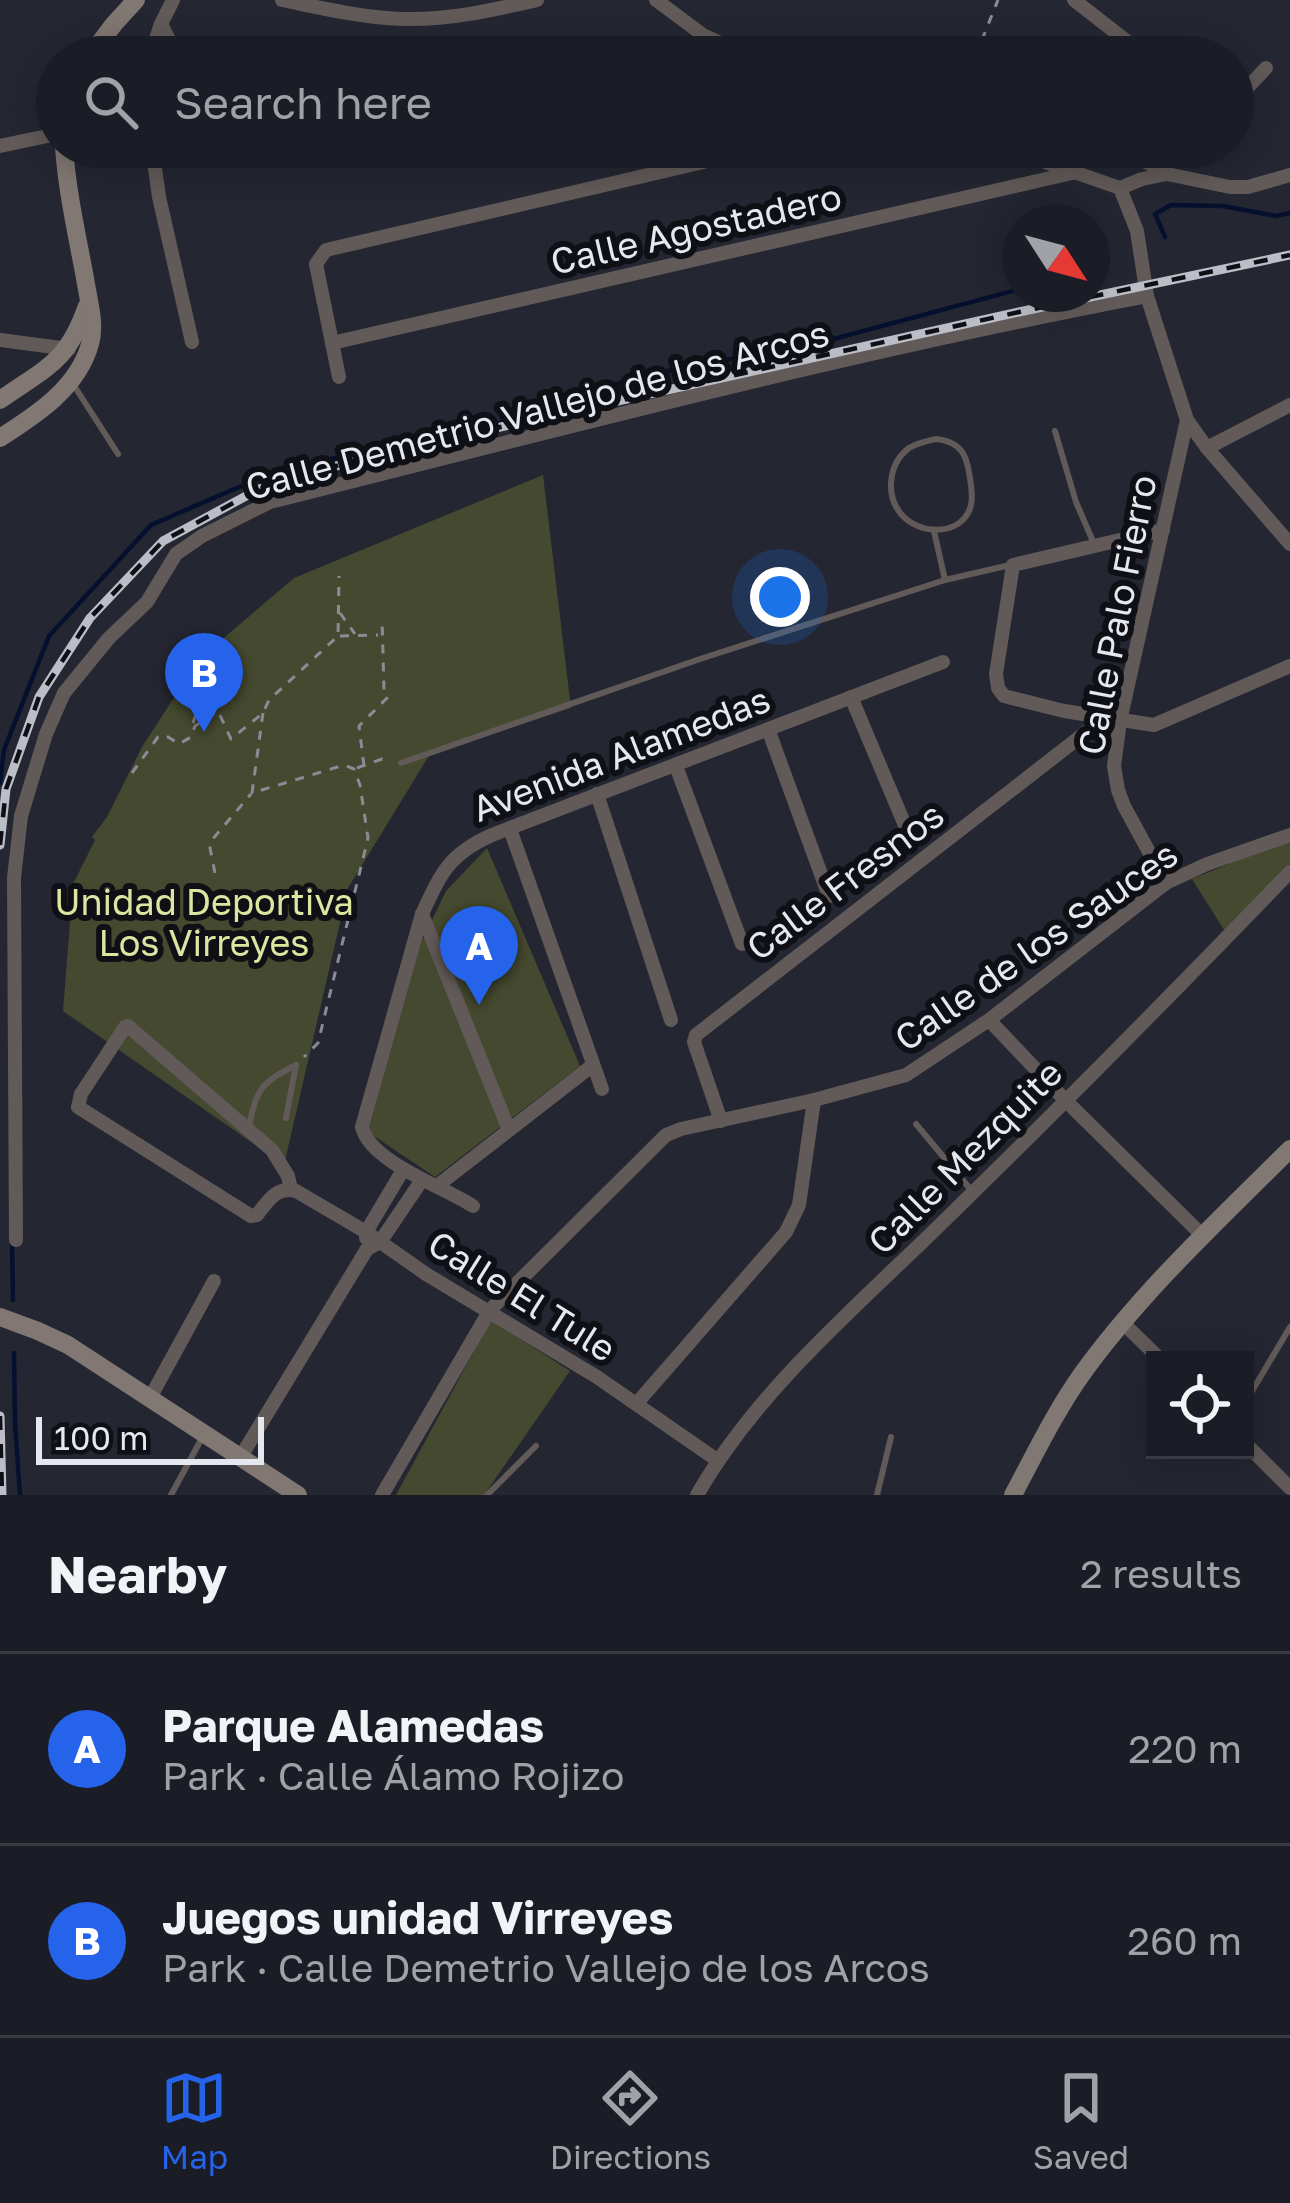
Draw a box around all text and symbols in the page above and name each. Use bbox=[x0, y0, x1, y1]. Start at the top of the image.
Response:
search box bbox=[36, 36, 1254, 168]
icon: search bbox=[78, 69, 144, 135]
text: Search here bbox=[174, 75, 432, 129]
street label: Calle Agostadero bbox=[546, 174, 845, 283]
north arrow bbox=[1002, 204, 1110, 312]
street label: Calle Demetrio Vallejo de los Arcos bbox=[241, 311, 833, 508]
street label: Calle Palo Fierro bbox=[1068, 471, 1165, 758]
your location bbox=[750, 567, 810, 627]
pin: B bbox=[165, 633, 243, 732]
street label: Avenida Alamedas bbox=[466, 677, 776, 830]
street label: Calle Fresnos bbox=[738, 793, 952, 969]
street label: Calle de los Sauces bbox=[886, 832, 1185, 1059]
park label: Unidad Deportiva Los Virreyes bbox=[54, 880, 354, 964]
pin: A bbox=[440, 906, 518, 1005]
street label: Calle Mezquite bbox=[859, 1051, 1071, 1263]
street label: Calle El Tule bbox=[421, 1221, 624, 1370]
map controls bbox=[1146, 1351, 1254, 1459]
button: locate bbox=[1146, 1351, 1254, 1459]
scale bar bbox=[36, 1411, 264, 1464]
text: 100 m bbox=[54, 1418, 148, 1457]
text: Nearby bbox=[48, 1543, 227, 1604]
text: 2 results bbox=[1080, 1550, 1242, 1597]
text: Parque Alamedas bbox=[162, 1698, 544, 1752]
text: A bbox=[73, 1725, 101, 1772]
text: 220 m bbox=[1128, 1725, 1242, 1772]
text: Park · Calle Álamo Rojizo bbox=[162, 1752, 624, 1799]
text: Juegos unidad Virreyes bbox=[162, 1890, 673, 1944]
text: B bbox=[73, 1917, 101, 1964]
text: 260 m bbox=[1127, 1917, 1242, 1964]
text: Park · Calle Demetrio Vallejo de los Arcos bbox=[162, 1944, 930, 1991]
tab: Map bbox=[161, 2065, 228, 2176]
tab: Directions bbox=[550, 2065, 711, 2176]
tab: Saved bbox=[1033, 2065, 1129, 2176]

